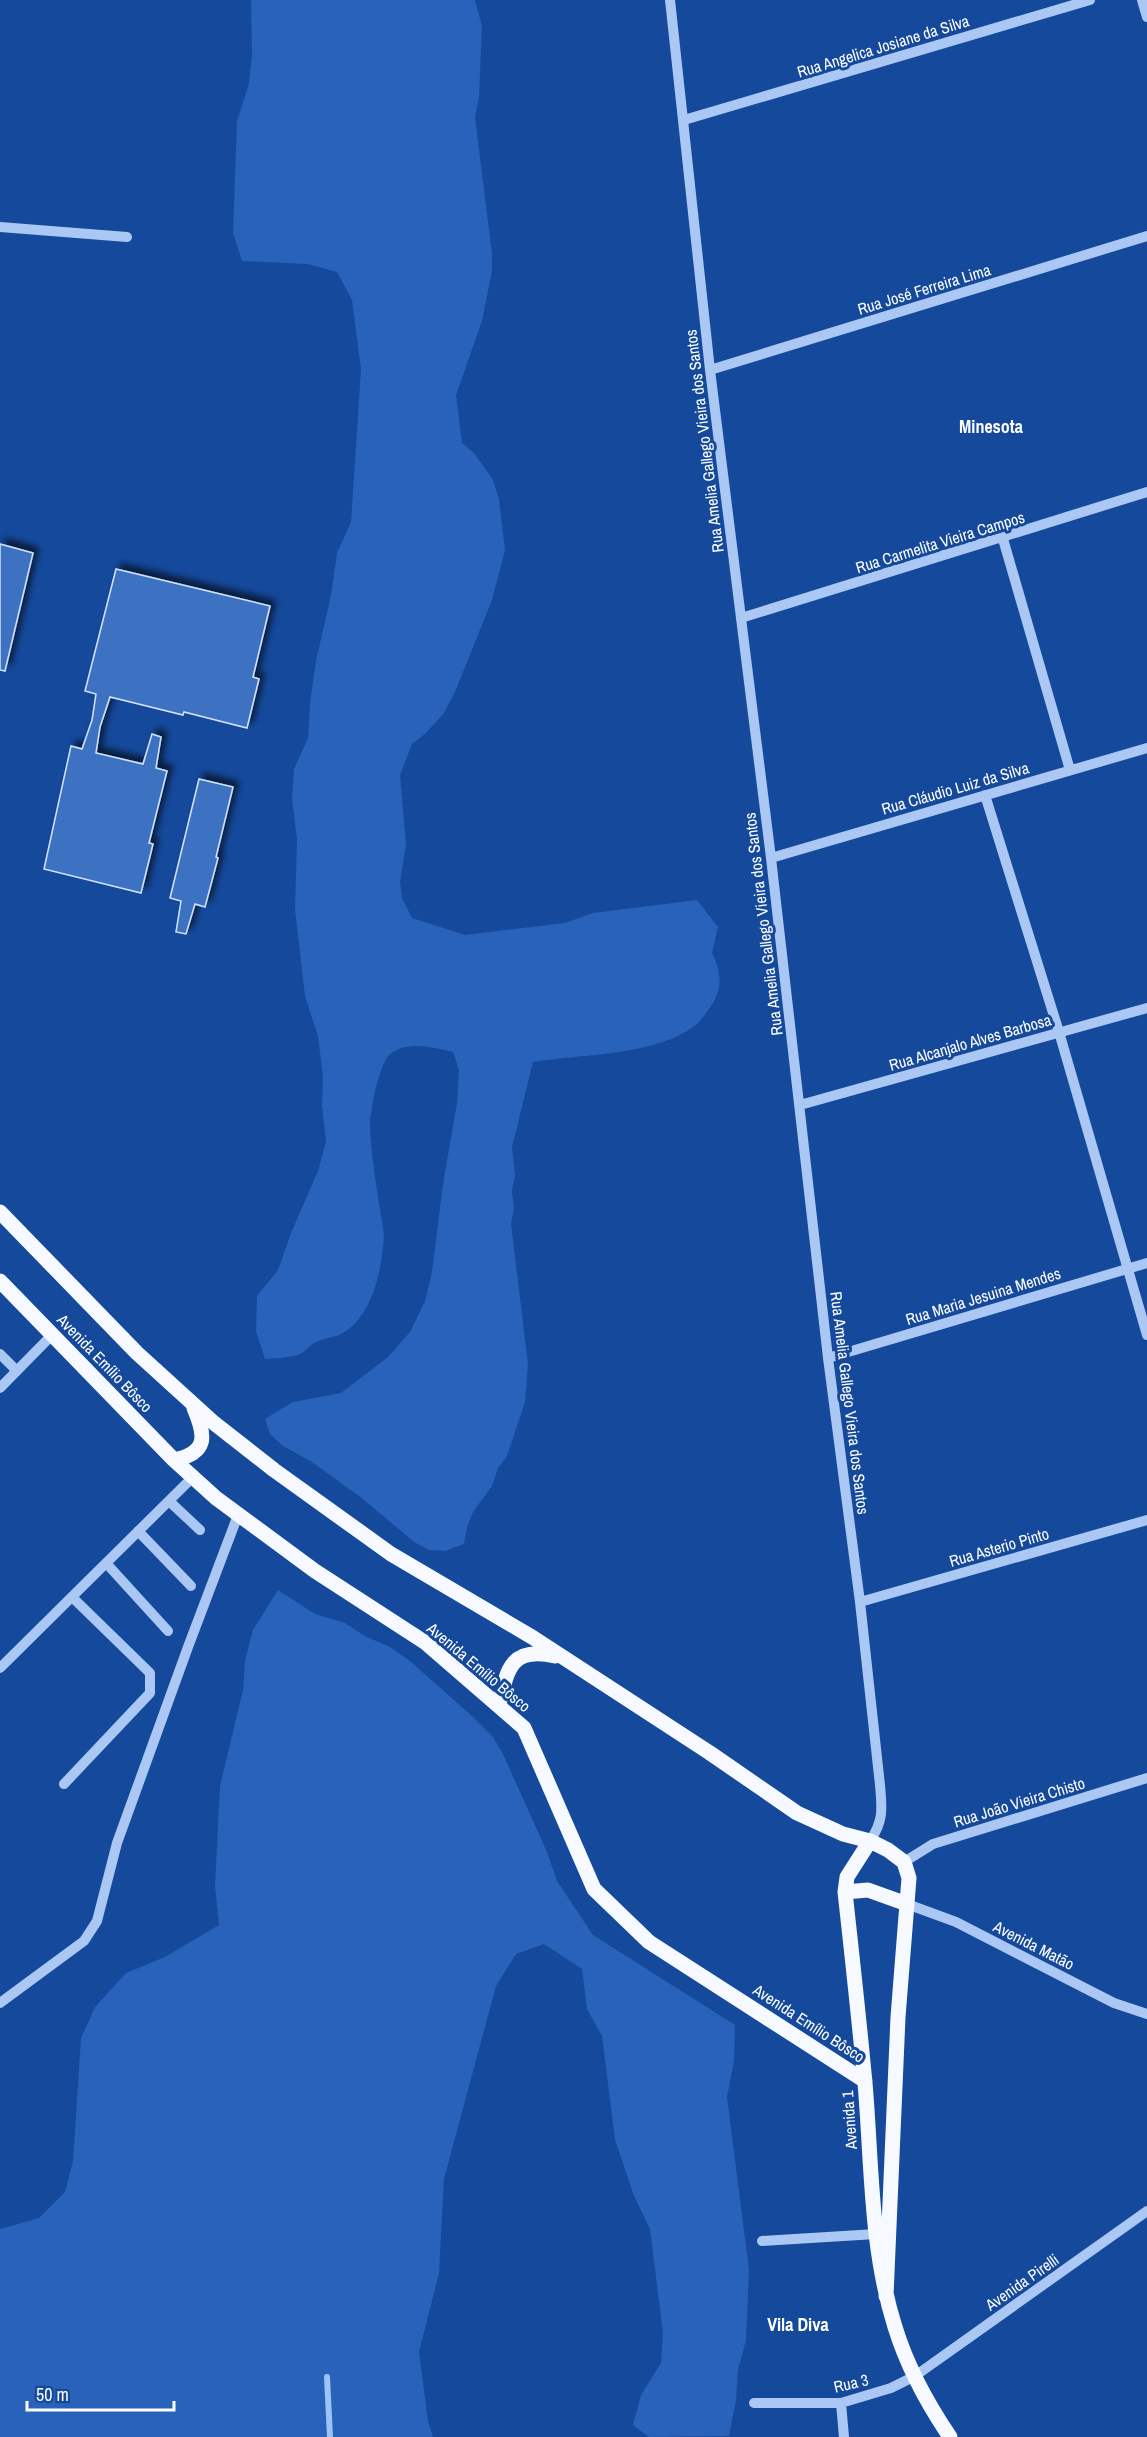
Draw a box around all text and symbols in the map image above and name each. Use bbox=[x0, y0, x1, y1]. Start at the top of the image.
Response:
street label: Rua Angelica Josiane da Silva bbox=[794, 9, 972, 83]
street label: Rua José Ferreira Lima bbox=[855, 258, 994, 320]
street label: Rua Amelia Gallego Vieira dos Santos bbox=[679, 328, 729, 554]
district label: Minesota bbox=[959, 414, 1024, 439]
street label: Rua Carmelita Vieira Campos bbox=[853, 506, 1027, 578]
street label: Rua Cláudio Luiz da Silva bbox=[879, 756, 1032, 820]
street label: Rua Amelia Gallego Vieira dos Santos bbox=[738, 811, 788, 1037]
street label: Rua Alcanjalo Alves Barbosa bbox=[886, 1008, 1054, 1076]
street label: Rua Maria Jesuina Mendes bbox=[903, 1262, 1063, 1330]
street label: Rua Amelia Gallego Vieira dos Santos bbox=[825, 1290, 875, 1516]
street label: Avenida Emílio Bôsco bbox=[52, 1308, 158, 1417]
street label: Rua Asterio Pinto bbox=[947, 1522, 1051, 1572]
street label: Avenida Emílio Bôsco bbox=[422, 1617, 535, 1717]
street label: Rua João Vieira Chisto bbox=[951, 1772, 1087, 1832]
street label: Avenida Matão bbox=[989, 1915, 1078, 1975]
street label: Avenida Emílio Bôsco bbox=[748, 1978, 869, 2067]
street label: Avenida 1 bbox=[836, 2089, 862, 2151]
street label: Avenida Pirelli bbox=[980, 2249, 1063, 2316]
district label: Vila Diva bbox=[767, 2312, 829, 2337]
street label: Rua 3 bbox=[831, 2368, 871, 2398]
scale bar bbox=[27, 2374, 174, 2412]
text: 50 m bbox=[36, 2382, 69, 2407]

